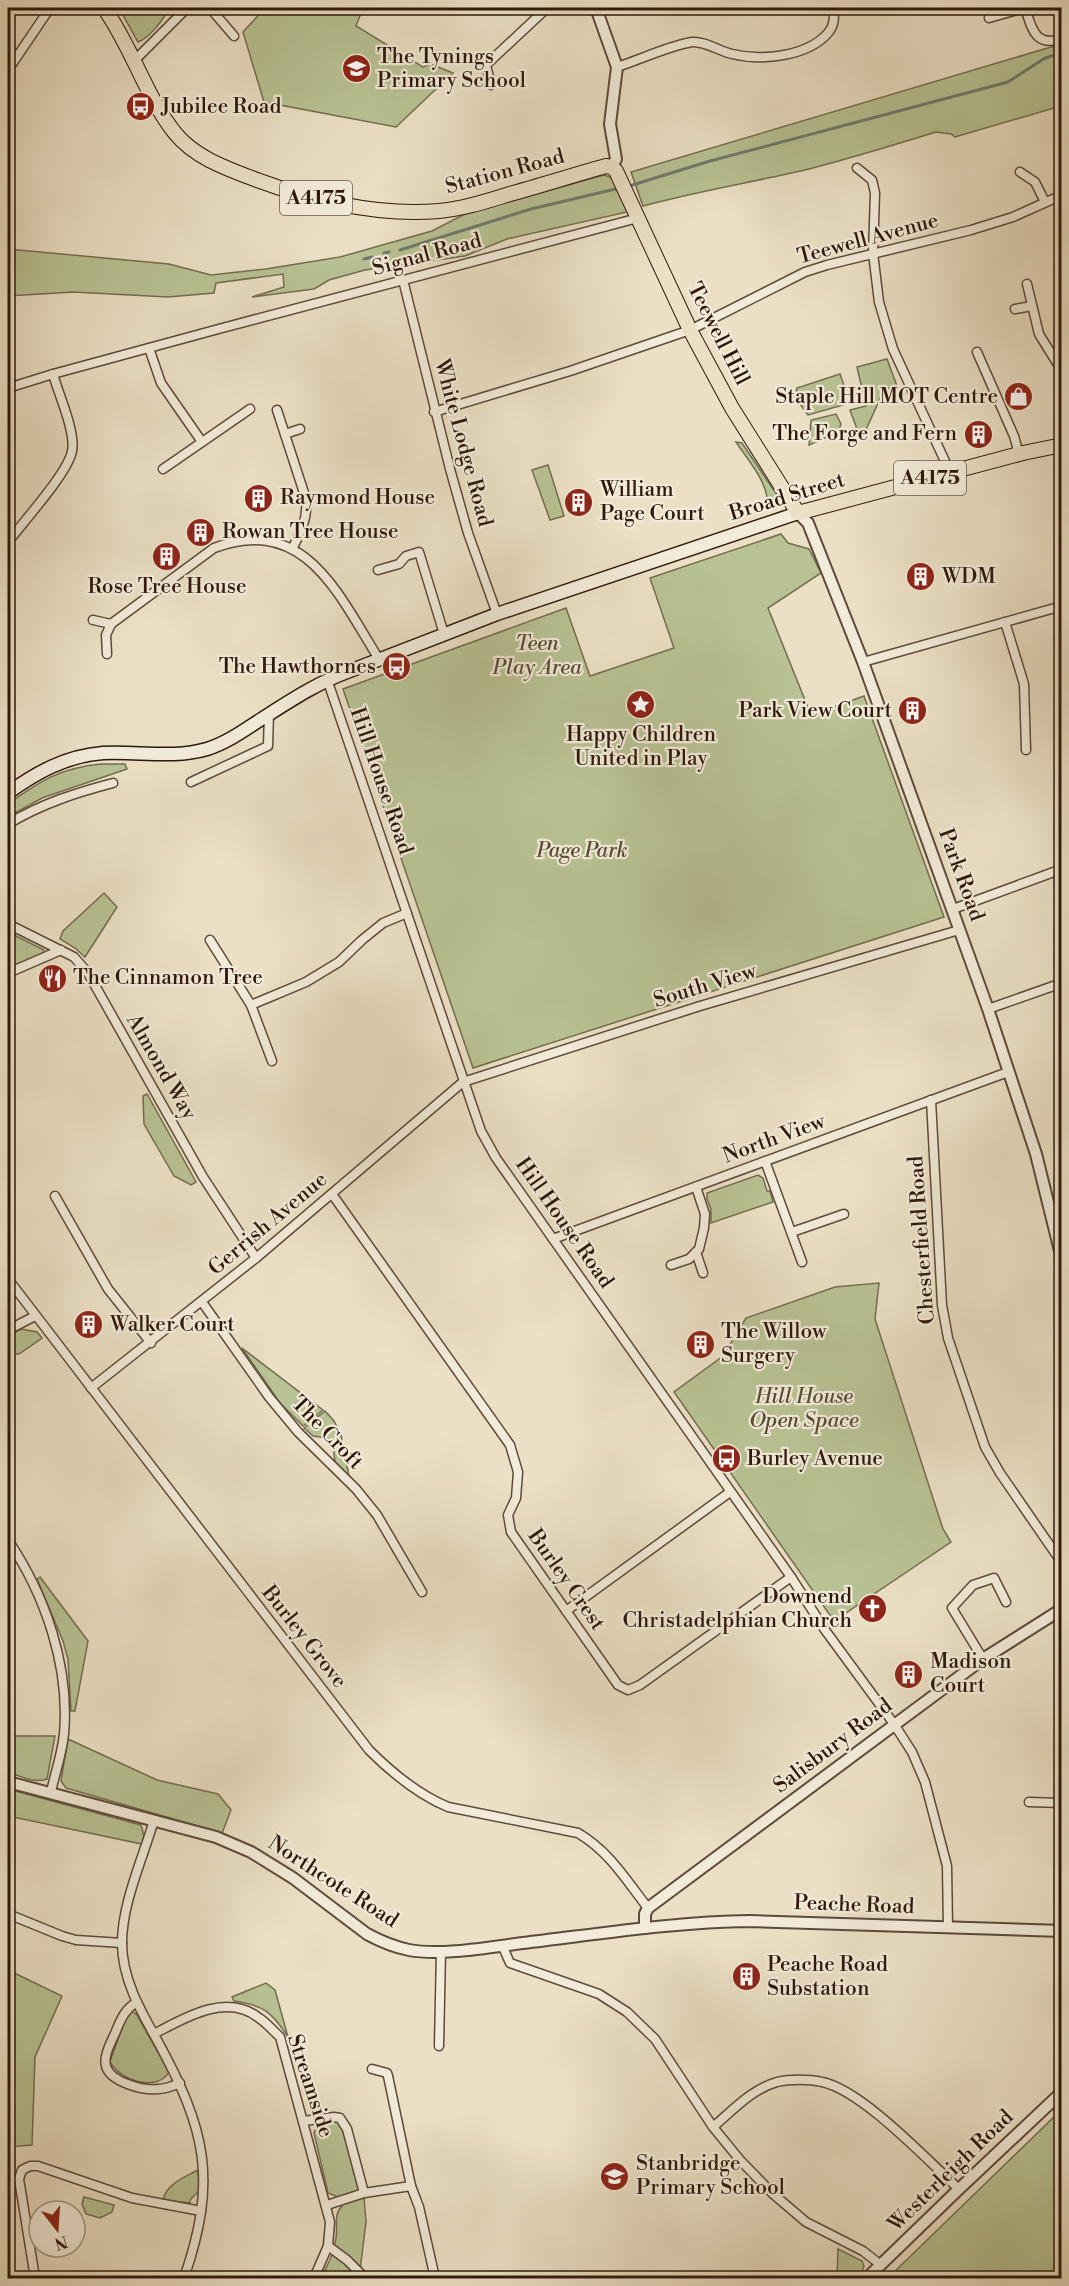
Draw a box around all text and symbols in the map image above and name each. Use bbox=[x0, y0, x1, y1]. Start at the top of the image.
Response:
place label: The Tynings Primary School bbox=[377, 44, 526, 94]
school or university icon: The Tynings Primary School bbox=[340, 53, 372, 85]
bus stop icon: Jubilee Road bbox=[124, 91, 156, 123]
place label: Jubilee Road bbox=[160, 94, 281, 120]
street label: Station Road bbox=[443, 144, 567, 200]
road number: A4175 bbox=[280, 181, 352, 215]
street label: Teewell Avenue bbox=[795, 208, 941, 270]
street label: Signal Road bbox=[369, 228, 485, 282]
street label: Teewell Hill bbox=[681, 278, 755, 390]
street label: White Lodge Road bbox=[428, 355, 498, 530]
shop icon: Staple Hill MOT Centre bbox=[1003, 381, 1035, 413]
place label: Staple Hill MOT Centre bbox=[775, 384, 998, 410]
building icon: The Forge and Fern bbox=[962, 418, 994, 450]
place label: The Forge and Fern bbox=[772, 421, 957, 447]
road number: A4175 bbox=[894, 461, 966, 495]
street label: Broad Street bbox=[725, 467, 848, 527]
place label: William Page Court bbox=[599, 477, 705, 527]
building icon: Raymond House bbox=[243, 482, 275, 514]
place label: Raymond House bbox=[280, 485, 435, 511]
building icon: William Page Court bbox=[563, 486, 595, 518]
building icon: Rowan Tree House bbox=[185, 516, 217, 548]
place label: Rowan Tree House bbox=[222, 519, 399, 545]
building icon: Rose Tree House bbox=[151, 540, 183, 572]
building icon: WDM bbox=[905, 561, 937, 593]
place label: WDM bbox=[941, 564, 996, 590]
place label: Rose Tree House bbox=[88, 574, 247, 600]
park label: Teen Play Area bbox=[491, 631, 582, 681]
bus stop icon: The Hawthornes bbox=[381, 651, 413, 683]
place label: The Hawthornes bbox=[219, 654, 376, 680]
place icon: Happy Children United in Play bbox=[625, 688, 657, 720]
building icon: Park View Court bbox=[897, 695, 929, 727]
place label: Park View Court bbox=[739, 698, 893, 724]
street label: Hill House Road bbox=[344, 704, 418, 858]
place label: Happy Children United in Play bbox=[566, 722, 716, 772]
street label: Park Road bbox=[932, 825, 990, 925]
park label: Page Park bbox=[536, 838, 627, 864]
street label: South View bbox=[650, 958, 760, 1014]
restaurant icon: The Cinnamon Tree bbox=[36, 962, 68, 994]
place label: The Cinnamon Tree bbox=[73, 965, 263, 991]
street label: Almond Way bbox=[120, 1009, 202, 1125]
street label: North View bbox=[719, 1108, 829, 1170]
street label: Hill House Road bbox=[509, 1152, 619, 1294]
street label: Chesterfield Road bbox=[903, 1155, 941, 1325]
street label: Gerrish Avenue bbox=[203, 1167, 333, 1281]
building icon: Walker Court bbox=[73, 1309, 105, 1341]
place label: Walker Court bbox=[109, 1312, 235, 1338]
place label: The Willow Surgery bbox=[721, 1319, 827, 1369]
building icon: The Willow Surgery bbox=[684, 1328, 716, 1360]
park label: Hill House Open Space bbox=[749, 1384, 859, 1434]
street label: The Croft bbox=[286, 1391, 369, 1476]
bus stop icon: Burley Avenue bbox=[710, 1443, 742, 1475]
place label: Burley Avenue bbox=[746, 1446, 883, 1472]
street label: Burley Crest bbox=[521, 1524, 611, 1636]
street label: Burley Grove bbox=[255, 1580, 352, 1694]
place label: Downend Christadelphian Church bbox=[622, 1584, 852, 1634]
church icon: Downend Christadelphian Church bbox=[857, 1593, 889, 1625]
place label: Madison Court bbox=[930, 1649, 1012, 1699]
building icon: Madison Court bbox=[893, 1658, 925, 1690]
street label: Salisbury Road bbox=[768, 1693, 898, 1799]
street label: Northcote Road bbox=[263, 1830, 403, 1934]
street label: Peache Road bbox=[793, 1890, 915, 1920]
place label: Peache Road Substation bbox=[767, 1952, 888, 2002]
building icon: Peache Road Substation bbox=[730, 1961, 762, 1993]
street label: Streamside bbox=[281, 2031, 339, 2141]
street label: Westerleigh Road bbox=[882, 2104, 1019, 2238]
place label: Stanbridge Primary School bbox=[636, 2151, 785, 2201]
school or university icon: Stanbridge Primary School bbox=[599, 2160, 631, 2192]
north arrow bbox=[27, 2199, 87, 2259]
text: N bbox=[52, 2231, 70, 2254]

